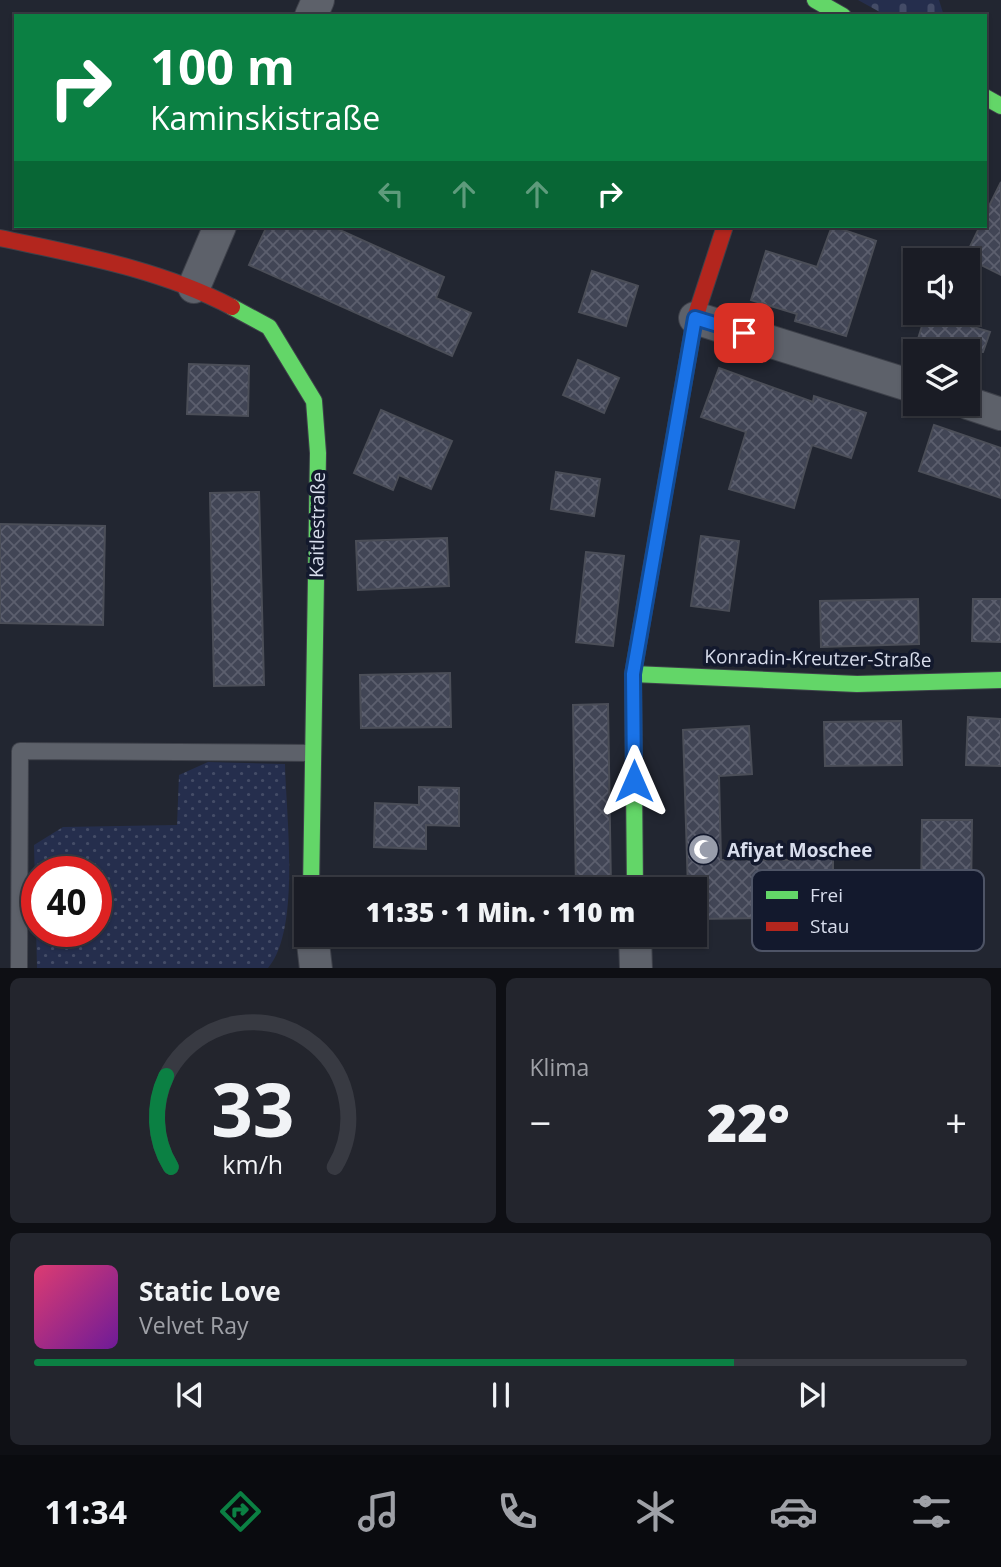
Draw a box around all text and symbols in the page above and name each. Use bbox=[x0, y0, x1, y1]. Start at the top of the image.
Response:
text: 100 m bbox=[150, 33, 295, 99]
icon: right bbox=[35, 42, 126, 133]
text: Kaminskistraße bbox=[150, 96, 380, 139]
icon: left bbox=[372, 175, 410, 213]
icon: ahead bbox=[445, 175, 483, 213]
icon: ahead bbox=[518, 175, 556, 213]
icon: right bbox=[591, 175, 629, 213]
map controls bbox=[903, 248, 980, 416]
button: sound bbox=[903, 248, 980, 325]
pin bbox=[714, 303, 774, 363]
icon: arrive bbox=[725, 314, 763, 352]
button: layers bbox=[903, 339, 980, 416]
street label: Kaitlestraße bbox=[303, 472, 331, 578]
street label: Konradin-Kreutzer-Straße bbox=[704, 643, 932, 673]
position arrow bbox=[597, 744, 671, 818]
mosque icon: Afiyat Moschee bbox=[687, 833, 721, 867]
place label: Afiyat Moschee bbox=[727, 837, 873, 863]
speed limit sign: 40 bbox=[21, 856, 112, 947]
legend bbox=[752, 870, 984, 951]
text: Frei bbox=[810, 882, 843, 908]
text: 11:35 · 1 Min. · 110 m bbox=[366, 894, 635, 930]
text: Stau bbox=[810, 913, 849, 939]
text: Klima bbox=[530, 1051, 589, 1083]
text: 33 bbox=[211, 1059, 294, 1158]
text: 22° bbox=[707, 1086, 790, 1157]
text: − bbox=[530, 1096, 551, 1148]
text: + bbox=[945, 1096, 967, 1148]
text: km/h bbox=[222, 1146, 283, 1180]
text: Static Love bbox=[139, 1273, 281, 1309]
text: Velvet Ray bbox=[139, 1309, 249, 1341]
icon: previous bbox=[171, 1376, 209, 1414]
icon: pause bbox=[482, 1376, 520, 1414]
icon: next bbox=[793, 1376, 831, 1414]
icon: directions bbox=[216, 1487, 265, 1536]
icon: music bbox=[354, 1487, 403, 1536]
icon: phone bbox=[493, 1487, 542, 1536]
icon: climate bbox=[631, 1487, 680, 1536]
icon: car bbox=[769, 1487, 818, 1536]
icon: filters bbox=[907, 1487, 956, 1536]
text: 11:34 bbox=[45, 1490, 127, 1533]

